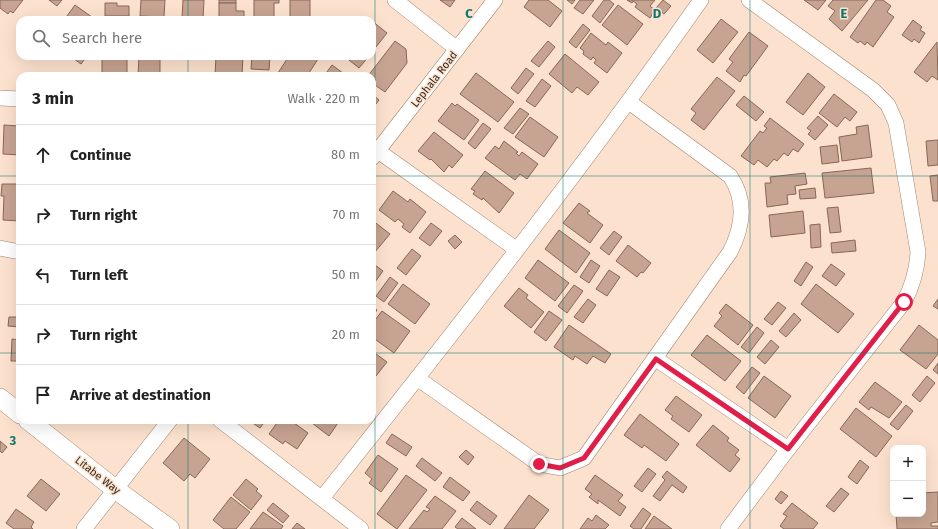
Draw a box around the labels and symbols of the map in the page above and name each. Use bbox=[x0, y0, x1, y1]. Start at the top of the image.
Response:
text: C bbox=[465, 6, 473, 21]
text: D bbox=[653, 6, 662, 21]
text: E bbox=[841, 6, 848, 21]
street label: Lephala Road bbox=[408, 49, 460, 110]
route start bbox=[895, 293, 913, 311]
text: 3 bbox=[9, 433, 17, 448]
street label: Litabe Way bbox=[72, 454, 123, 497]
route end bbox=[530, 455, 548, 473]

